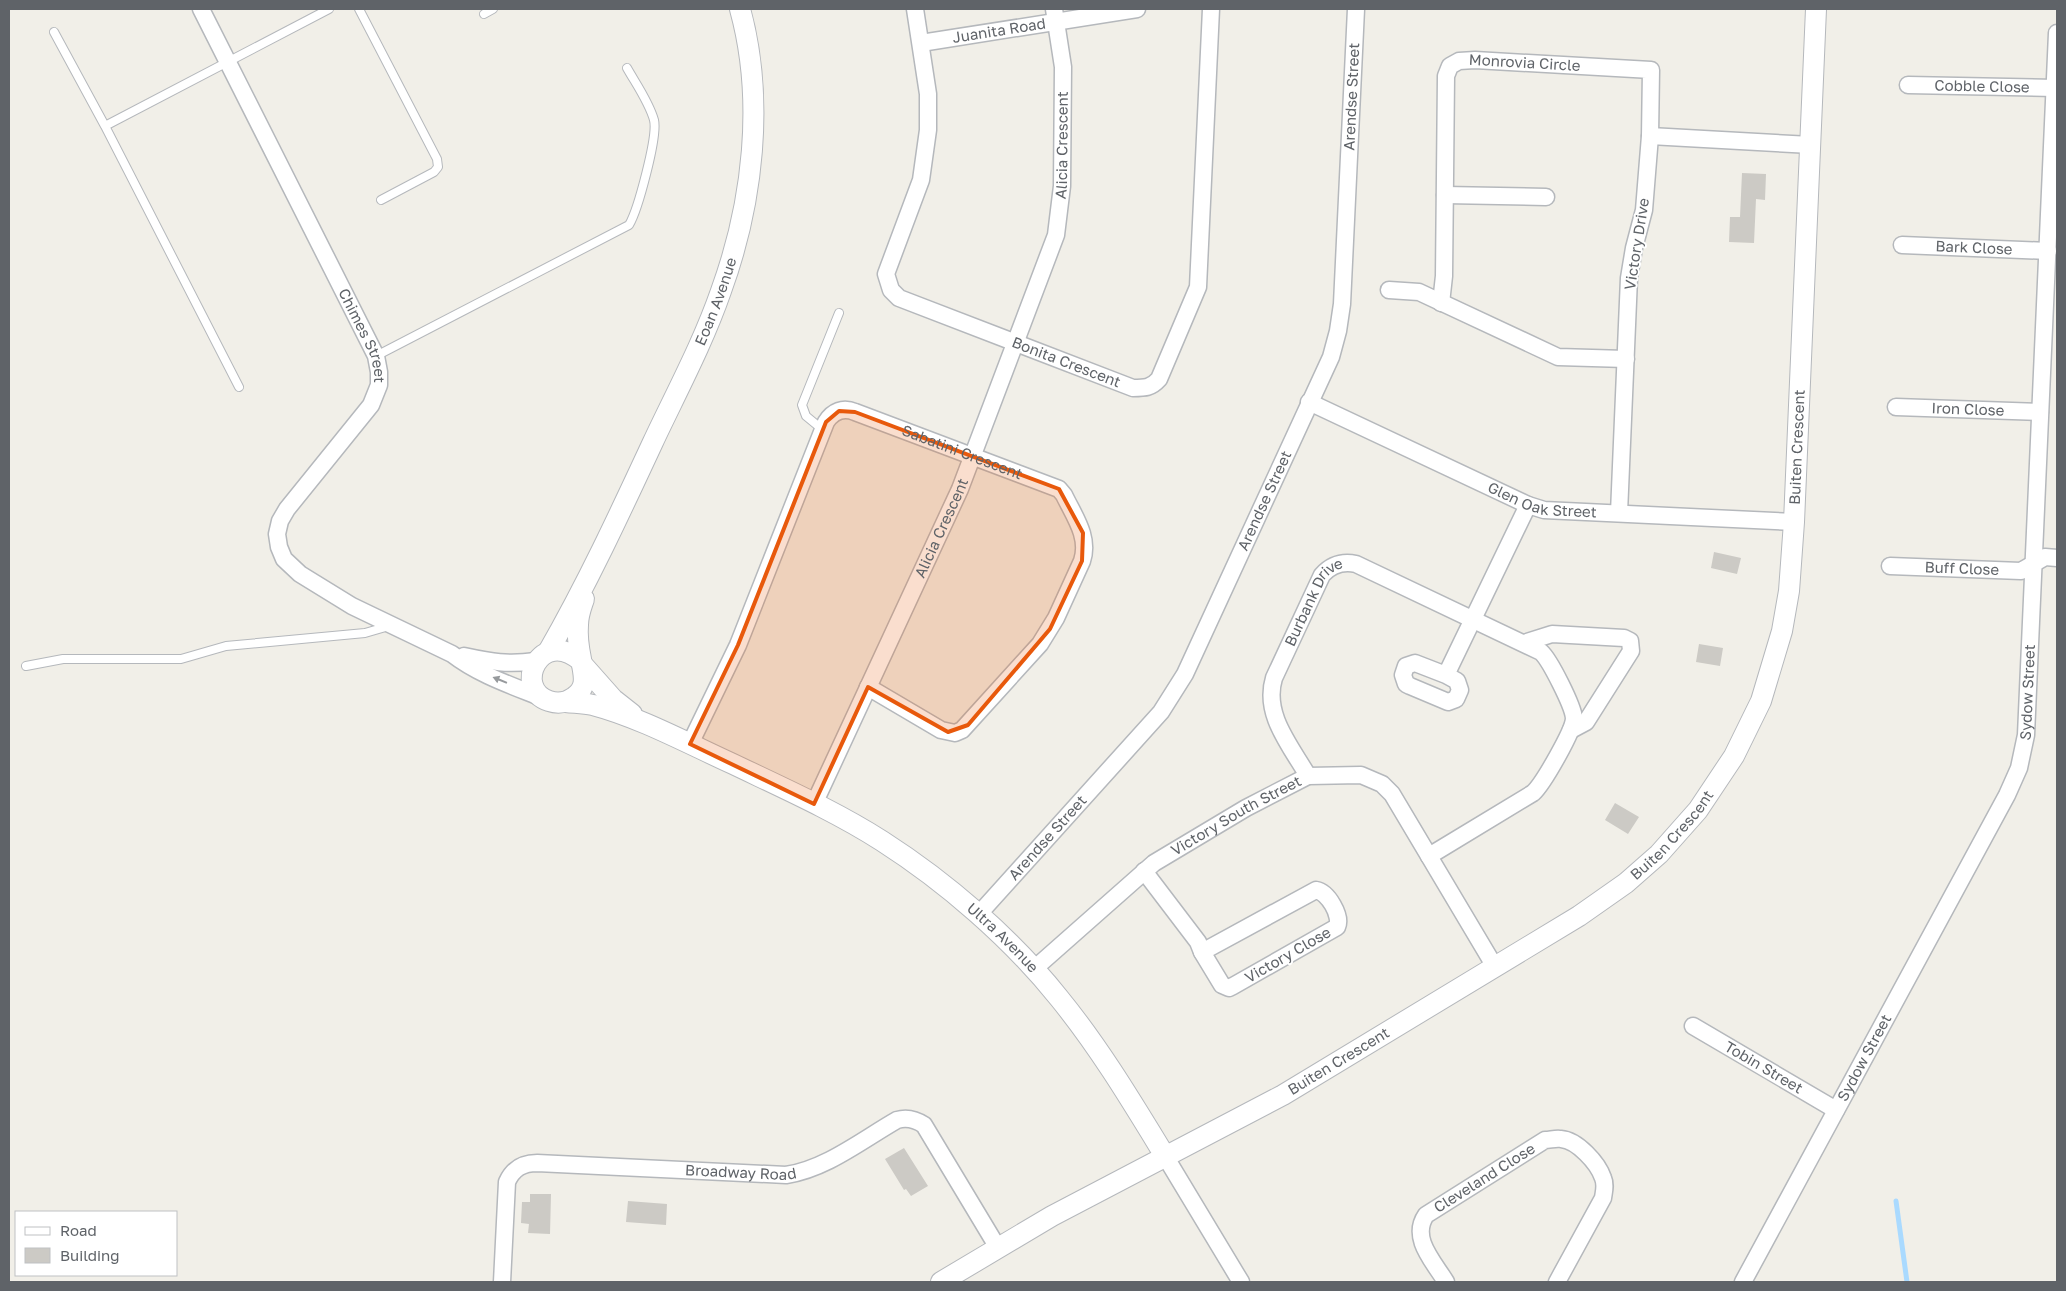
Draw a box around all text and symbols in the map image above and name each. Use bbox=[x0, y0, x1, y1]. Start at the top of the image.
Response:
street label: Juanita Road bbox=[951, 14, 1047, 46]
street label: Arendse Street bbox=[1339, 42, 1362, 151]
street label: Monrovia Circle bbox=[1468, 50, 1581, 74]
street label: Cobble Close bbox=[1934, 76, 2030, 95]
street label: Alicia Crescent bbox=[1051, 91, 1071, 200]
street label: Victory Drive bbox=[1620, 196, 1652, 291]
street label: Bark Close bbox=[1935, 236, 2013, 258]
street label: Eoan Avenue bbox=[690, 255, 740, 348]
street label: Chimes Street bbox=[335, 285, 389, 383]
street label: Bonita Crescent bbox=[1010, 332, 1124, 390]
street label: Buiten Crescent bbox=[1785, 389, 1808, 505]
street label: Iron Close bbox=[1931, 398, 2005, 419]
street label: Sabatini Crescent bbox=[900, 421, 1025, 482]
street label: Arendse Street bbox=[1233, 448, 1295, 553]
street label: Alicia Crescent bbox=[910, 476, 971, 580]
street label: Glen Oak Street bbox=[1485, 477, 1597, 521]
street label: Burbank Drive bbox=[1280, 553, 1345, 649]
street label: Buff Close bbox=[1924, 557, 2000, 578]
street label: Sydow Street bbox=[2015, 644, 2038, 742]
one-way arrow bbox=[493, 676, 507, 684]
street label: Victory South Street bbox=[1167, 771, 1304, 859]
street label: Buiten Crescent bbox=[1626, 786, 1717, 883]
street label: Arendse Street bbox=[1004, 791, 1090, 883]
street label: Ultra Avenue bbox=[964, 898, 1043, 976]
street label: Victory Close bbox=[1241, 922, 1334, 986]
street label: Sydow Street bbox=[1833, 1011, 1894, 1104]
street label: Buiten Crescent bbox=[1284, 1023, 1392, 1098]
street label: Tobin Street bbox=[1722, 1037, 1807, 1097]
street label: Cleveland Close bbox=[1430, 1139, 1538, 1216]
street label: Broadway Road bbox=[685, 1160, 798, 1183]
legend bbox=[15, 1211, 178, 1276]
text: Road bbox=[60, 1221, 97, 1239]
text: Building bbox=[60, 1246, 120, 1264]

